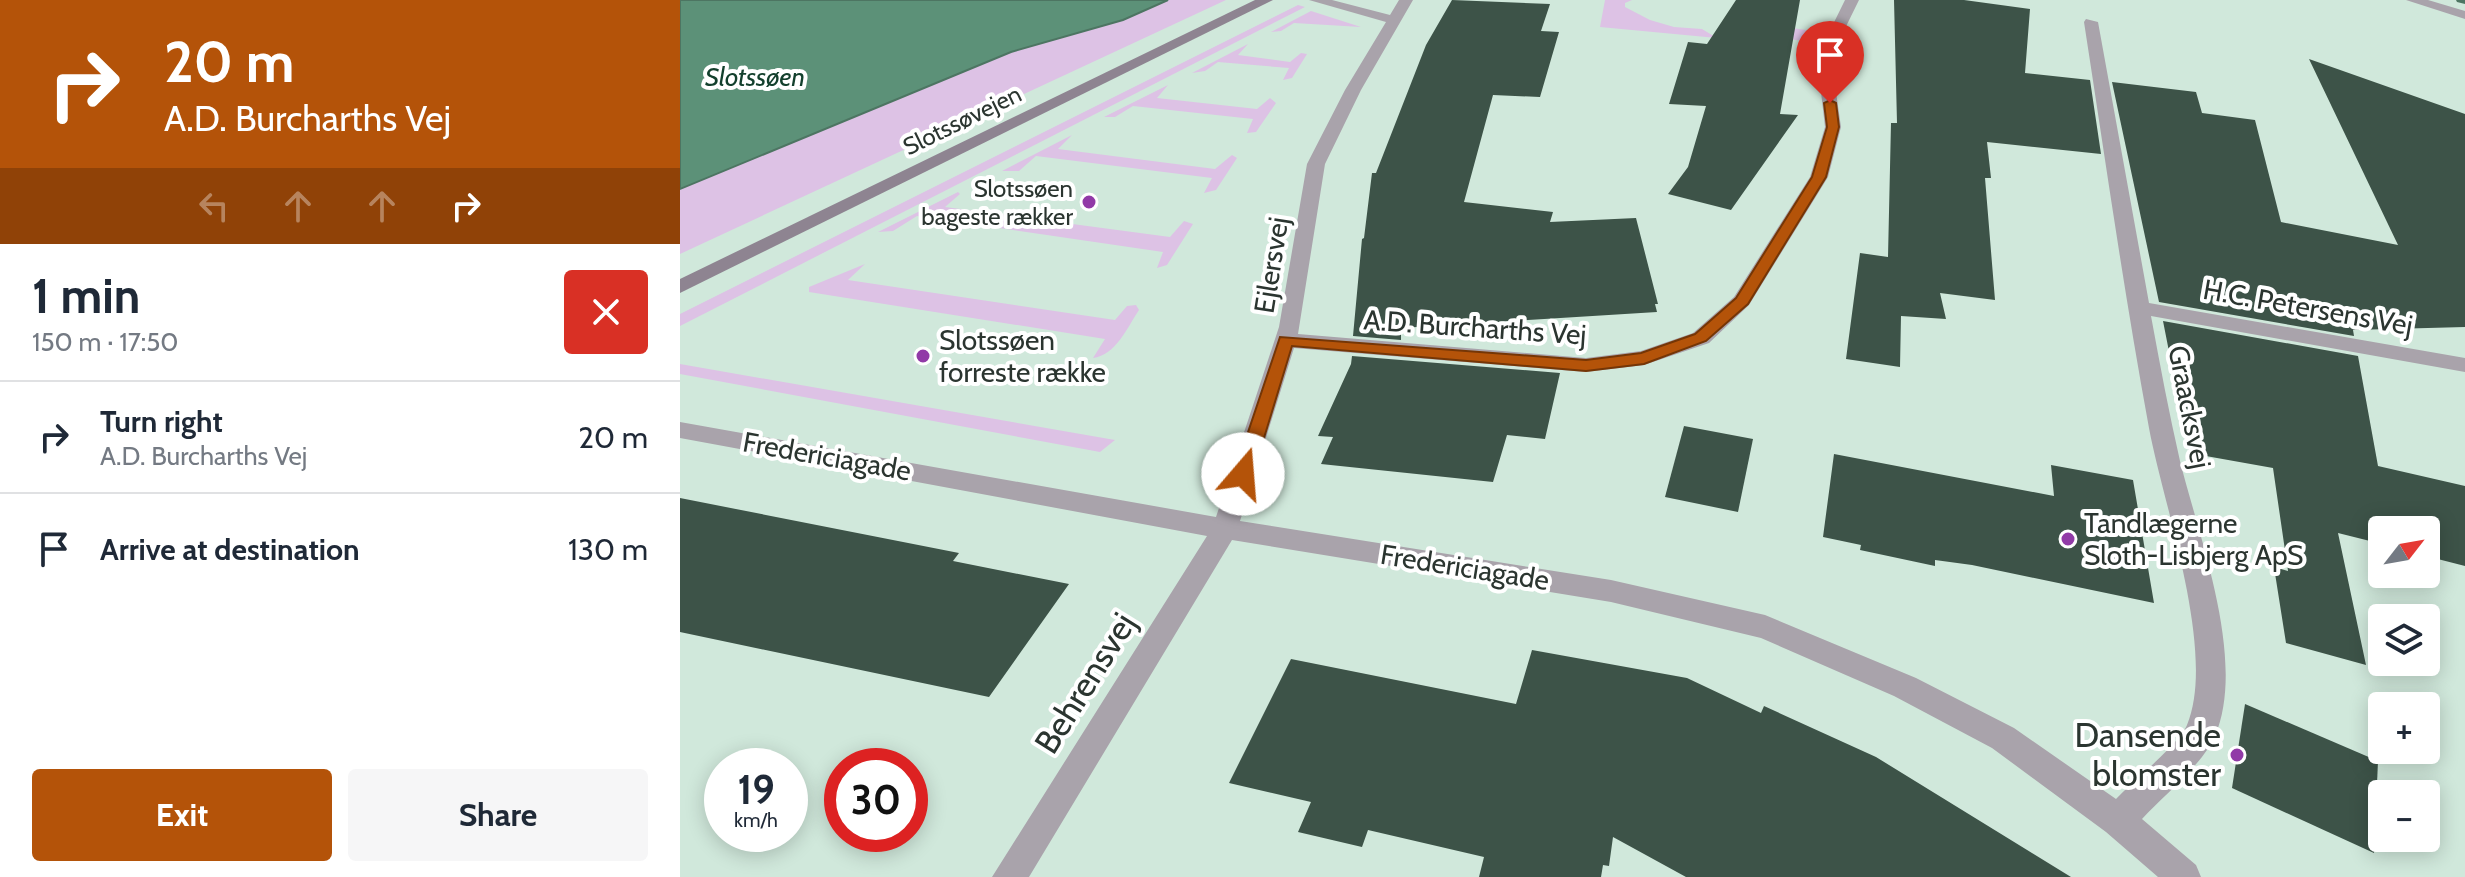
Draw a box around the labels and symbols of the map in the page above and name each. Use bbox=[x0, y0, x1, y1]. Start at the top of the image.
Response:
pin bbox=[1796, 21, 1864, 103]
water label: Slotssøen bbox=[705, 61, 805, 93]
street label: Slotssøvejen bbox=[898, 79, 1026, 161]
place label: Slotssøen bageste rækker bbox=[921, 174, 1073, 231]
marker: Slotssøen bageste rækker bbox=[1080, 193, 1098, 211]
street label: Ejlersvej bbox=[1247, 214, 1295, 316]
street label: H.C. Petersens Vej bbox=[2201, 272, 2415, 342]
street label: A.D. Burcharths Vej bbox=[1362, 302, 1588, 352]
place label: Slotssøen forreste række bbox=[939, 323, 1106, 389]
street label: Graacksvej bbox=[2161, 342, 2219, 472]
marker: Slotssøen forreste række bbox=[914, 347, 932, 365]
street label: Fredericiagade bbox=[740, 424, 914, 488]
position arrow bbox=[1201, 432, 1285, 516]
place label: Tandlægerne Sloth-Lisbjerg ApS bbox=[2084, 506, 2303, 572]
north arrow bbox=[2368, 516, 2440, 588]
marker: Tandlægerne Sloth-Lisbjerg ApS bbox=[2059, 530, 2077, 548]
street label: Fredericiagade bbox=[1378, 537, 1552, 597]
street label: Behrensvej bbox=[1025, 605, 1145, 761]
place label: Dansende blomster bbox=[2074, 714, 2221, 795]
marker: Dansende blomster bbox=[2228, 746, 2246, 764]
speed limit sign: 30 bbox=[824, 748, 928, 852]

